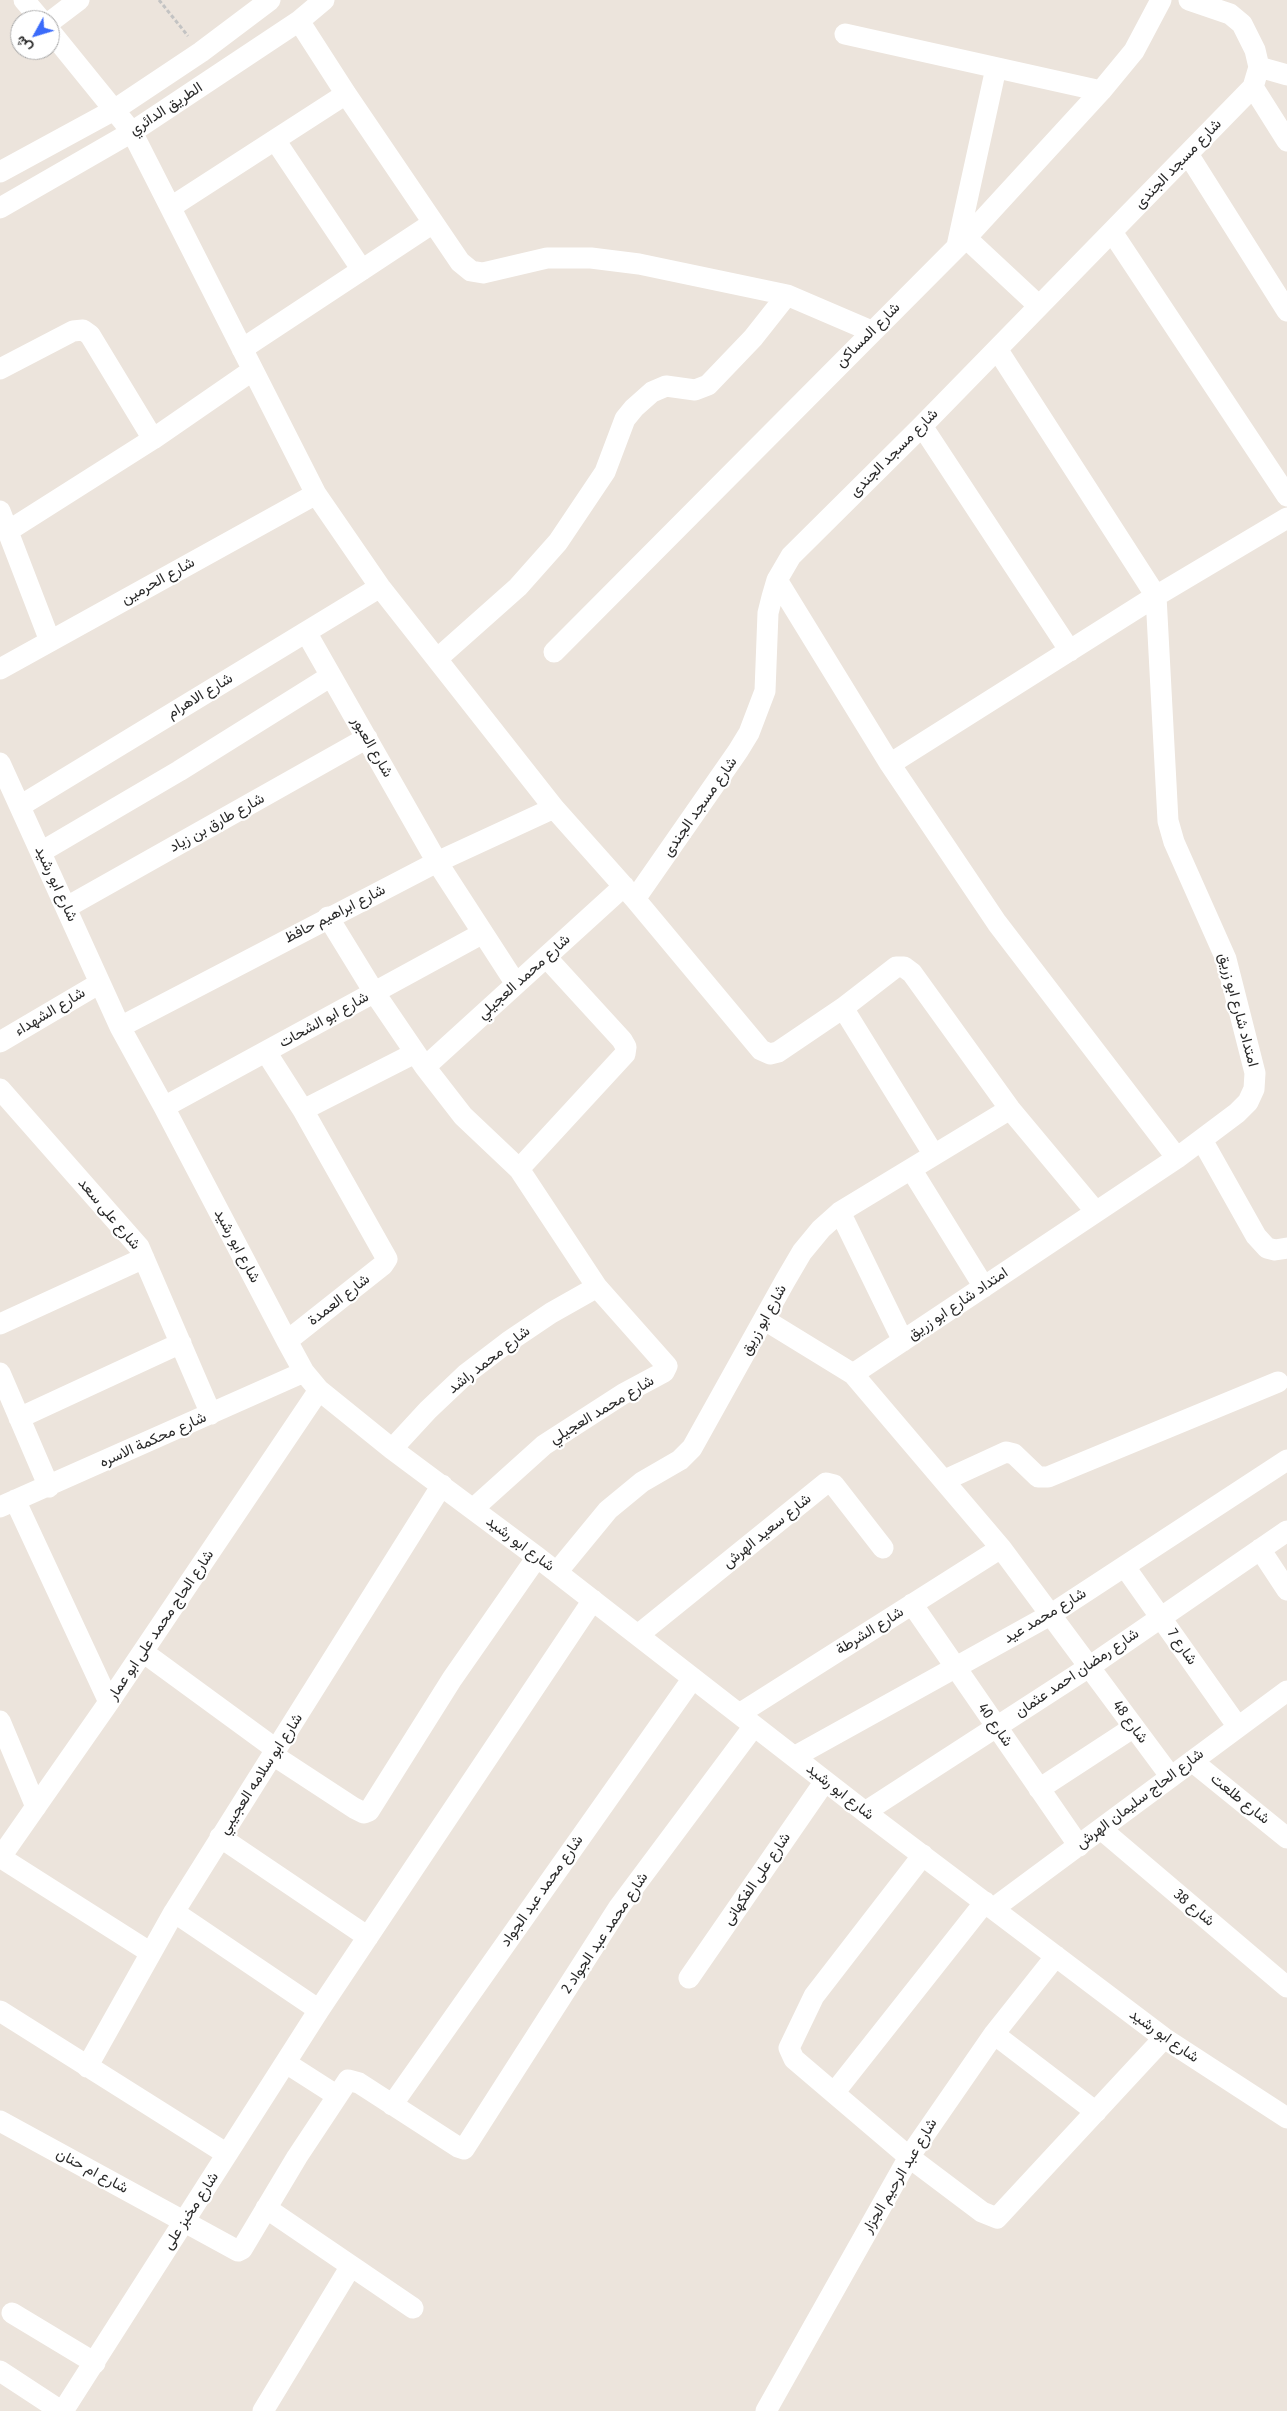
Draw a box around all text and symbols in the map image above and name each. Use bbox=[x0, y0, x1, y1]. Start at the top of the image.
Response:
north arrow bbox=[10, 10, 60, 60]
text: ش bbox=[12, 32, 36, 56]
street label: الطريق الدائري bbox=[126, 79, 206, 139]
street label: شارع مسجد الجندى bbox=[1131, 115, 1225, 213]
street label: شارع المساكن bbox=[832, 299, 904, 371]
street label: شارع مسجد الجندى bbox=[846, 405, 942, 501]
street label: شارع الحرمين bbox=[118, 553, 198, 609]
street label: شارع الاهرام bbox=[164, 669, 236, 723]
street label: شارع العبور bbox=[347, 713, 397, 781]
street label: شارع مسجد الجندى bbox=[659, 754, 741, 860]
street label: شارع طارق بن زياد bbox=[166, 790, 268, 856]
street label: شارع ابو رشيد bbox=[31, 843, 81, 925]
street label: شارع ابراهيم حافظ bbox=[281, 881, 389, 947]
street label: شارع محمد العجيلي bbox=[474, 931, 574, 1023]
street label: امتداد شارع ابو زريق bbox=[1214, 951, 1262, 1069]
street label: شارع الشهداء bbox=[11, 984, 89, 1040]
street label: شارع ابو الشحات bbox=[276, 988, 372, 1052]
street label: شارع على سعد bbox=[74, 1175, 144, 1253]
street label: شارع ابو رشيد bbox=[210, 1206, 264, 1286]
street label: امتداد شارع ابو زريق bbox=[904, 1264, 1012, 1344]
street label: شارع العمدة bbox=[304, 1270, 374, 1330]
street label: شارع ابو زريق bbox=[737, 1281, 791, 1359]
street label: شارع محمد راشد bbox=[444, 1322, 534, 1398]
street label: شارع محمد العجيلي bbox=[547, 1372, 657, 1448]
street label: شارع محكمة الاسره bbox=[97, 1408, 209, 1472]
street label: شارع سعيد الهرش bbox=[719, 1490, 815, 1572]
street label: شارع ابو رشيد bbox=[482, 1512, 558, 1576]
street label: شارع الحاج محمد على ابو عمار bbox=[104, 1547, 218, 1703]
street label: شارع محمد عيد bbox=[1000, 1584, 1090, 1648]
street label: شارع الشرطة bbox=[833, 1603, 907, 1659]
street label: شارع رمضان احمد عثمان bbox=[1012, 1625, 1142, 1721]
street label: شارع 7 bbox=[1163, 1626, 1201, 1668]
street label: شارع 48 bbox=[1108, 1697, 1152, 1747]
street label: شارع 40 bbox=[974, 1700, 1016, 1750]
street label: شارع ابو سلامه العجيبي bbox=[215, 1710, 307, 1838]
street label: شارع الحاج سليمان الهرش bbox=[1073, 1745, 1207, 1853]
street label: شارع ابو رشيد bbox=[803, 1760, 877, 1824]
street label: شارع طلعت bbox=[1207, 1770, 1273, 1828]
street label: شارع على الفكهانى bbox=[719, 1829, 795, 1929]
street label: شارع محمد عبد الجواد bbox=[497, 1832, 587, 1950]
street label: شارع محمد عبد الجواد 2 bbox=[558, 1869, 652, 1997]
street label: شارع 38 bbox=[1170, 1886, 1218, 1930]
street label: شارع ابو رشيد bbox=[1126, 2005, 1202, 2067]
street label: شارع عبد الرحيم الجزار bbox=[859, 2115, 941, 2237]
street label: شارع ام حنان bbox=[53, 2145, 131, 2197]
street label: شارع مخبز على bbox=[159, 2169, 223, 2253]

